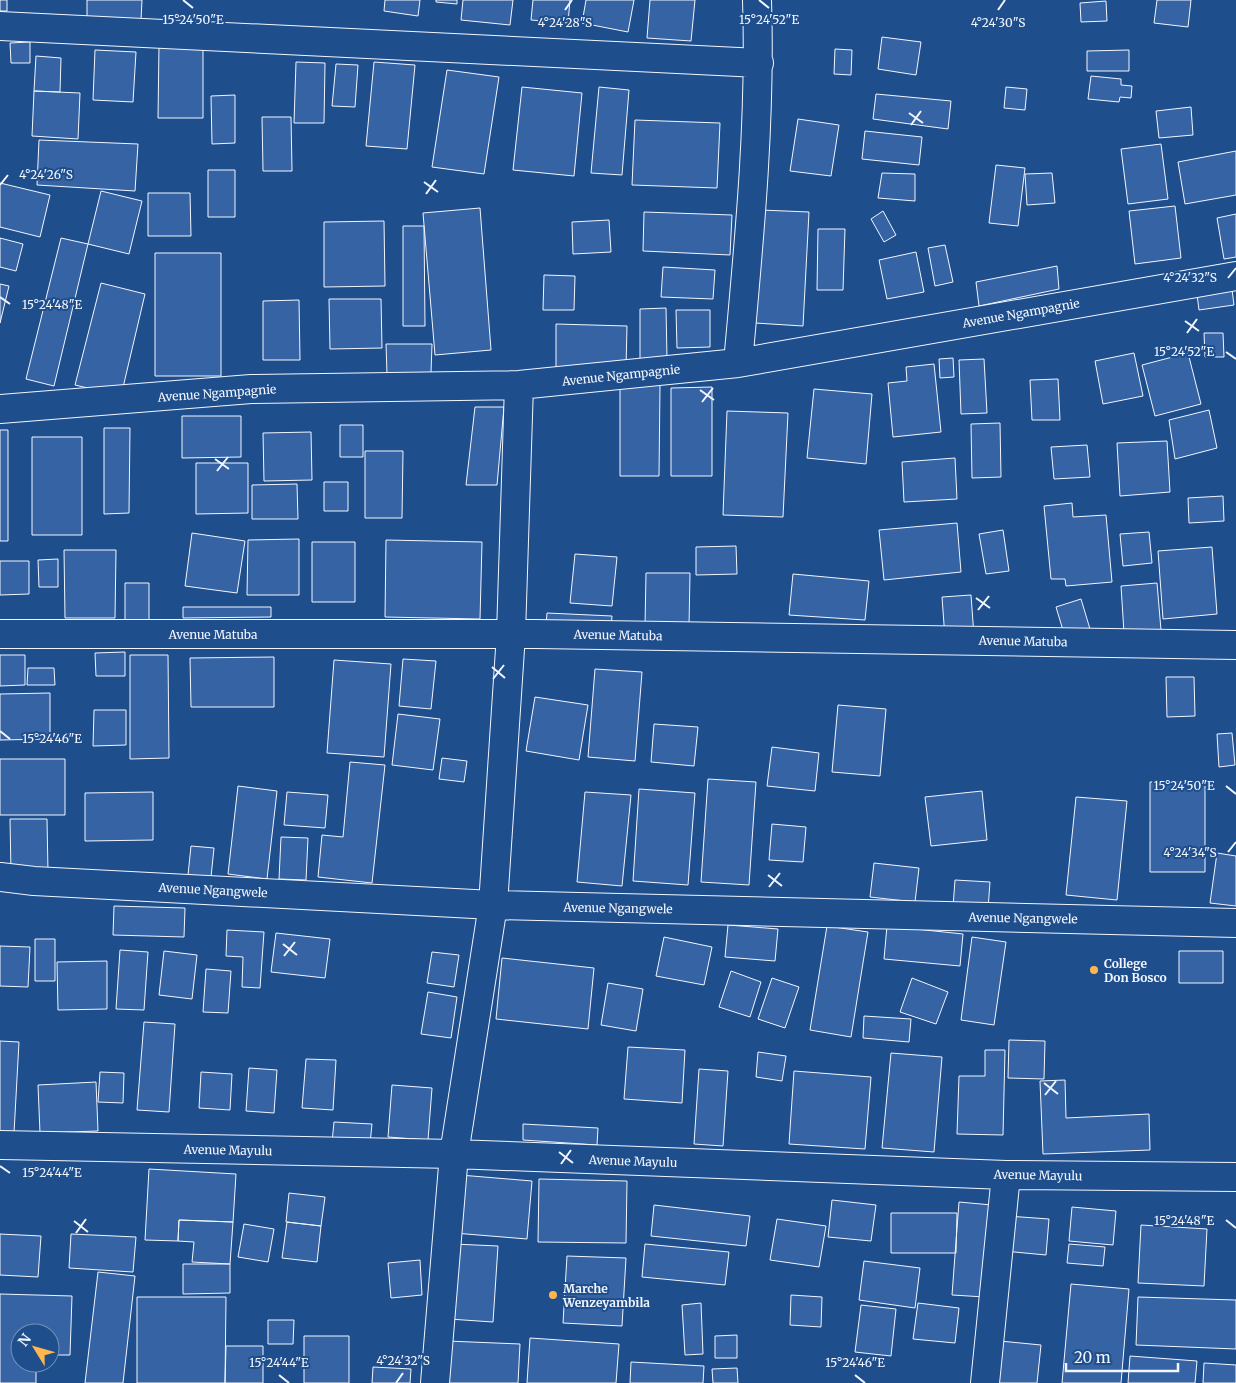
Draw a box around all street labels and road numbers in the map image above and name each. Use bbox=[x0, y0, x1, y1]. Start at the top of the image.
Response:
street label: Avenue Ngampagnie bbox=[960, 295, 1081, 331]
street label: Avenue Ngampagnie bbox=[560, 361, 681, 389]
street label: Avenue Ngampagnie bbox=[156, 381, 277, 405]
street label: Avenue Matuba bbox=[168, 627, 258, 642]
street label: Avenue Matuba bbox=[572, 627, 663, 643]
street label: Avenue Matuba bbox=[977, 633, 1068, 649]
street label: Avenue Ngangwele bbox=[157, 880, 268, 900]
street label: Avenue Ngangwele bbox=[562, 900, 673, 916]
street label: Avenue Ngangwele bbox=[967, 910, 1078, 926]
street label: Avenue Mayulu bbox=[182, 1142, 273, 1158]
street label: Avenue Mayulu bbox=[587, 1152, 678, 1170]
street label: Avenue Mayulu bbox=[992, 1167, 1083, 1183]

